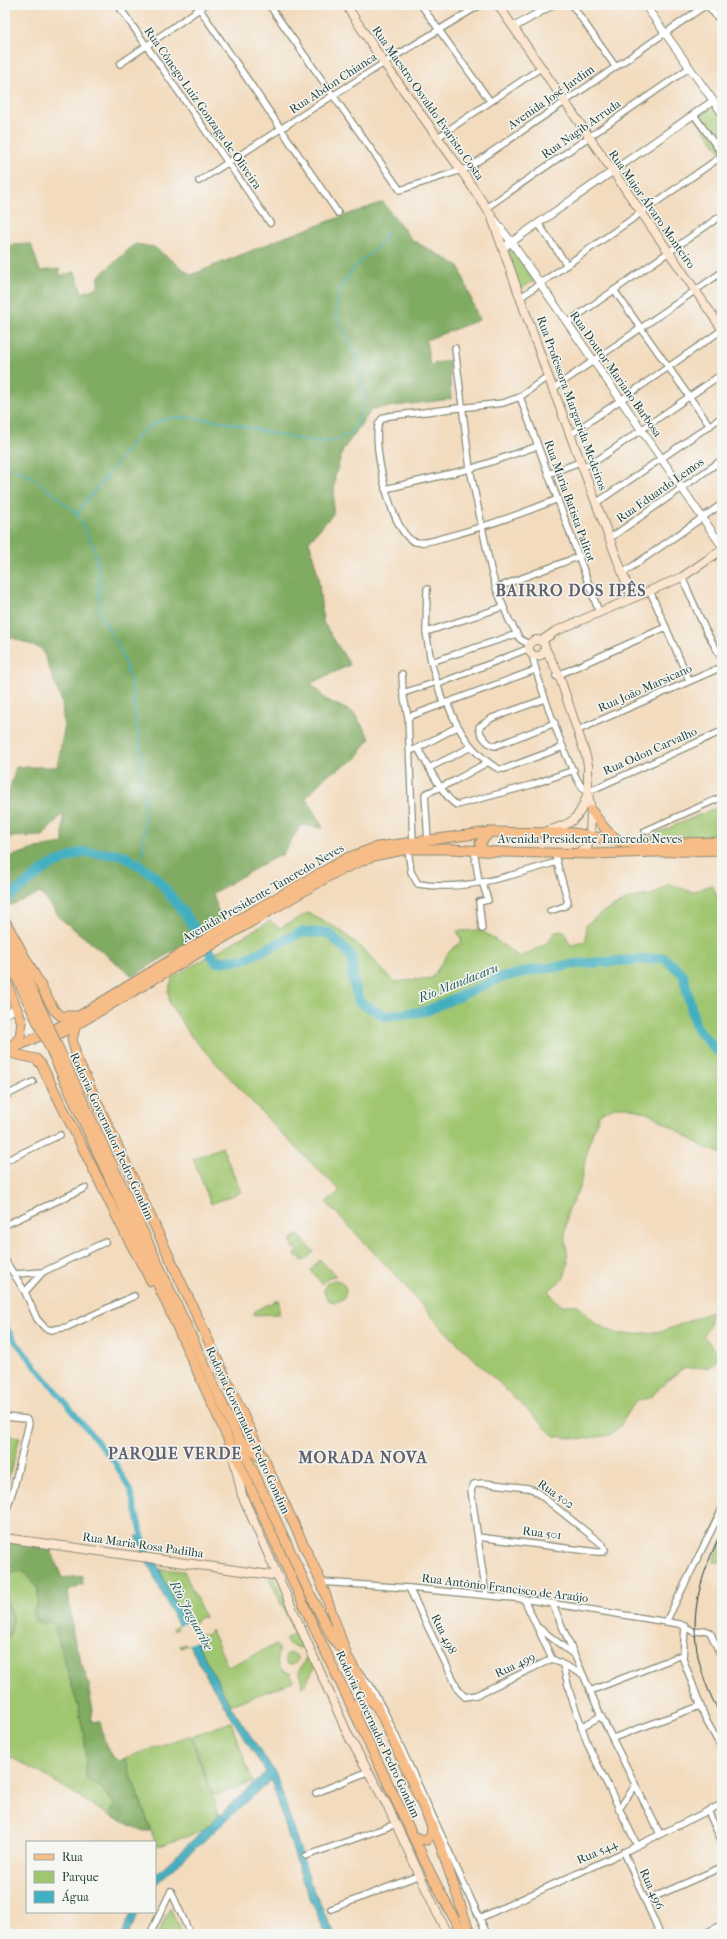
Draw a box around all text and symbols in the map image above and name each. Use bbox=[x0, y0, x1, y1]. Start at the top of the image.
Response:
street label: Rua Maestro Osvaldo Evaristo Costa bbox=[369, 23, 487, 183]
street label: Rua Cônego Luiz Gonzaga de Oliveira bbox=[141, 24, 265, 192]
street label: Rua Abdon Chianca bbox=[287, 49, 380, 116]
street label: Avenida José Jardim bbox=[504, 62, 597, 133]
street label: Rua Nagib Arruda bbox=[539, 96, 624, 162]
street label: Rua Major Álvaro Monteiro bbox=[606, 147, 699, 271]
street label: Rua Doutor Mariano Barbosa bbox=[567, 308, 665, 440]
street label: Rua Professora Margarida Medeiros bbox=[534, 314, 610, 493]
street label: Rua Maria Batista Palitot bbox=[541, 438, 599, 565]
street label: Rua Eduardo Lemos bbox=[614, 454, 707, 525]
district label: BAIRRO DOS IPÊS bbox=[495, 580, 647, 600]
street label: Rua João Marsicano bbox=[596, 661, 694, 715]
street label: Rua Odon Carvalho bbox=[601, 724, 699, 778]
street label: Avenida Presidente Tancredo Neves bbox=[497, 832, 683, 846]
street label: Avenida Presidente Tancredo Neves bbox=[179, 841, 347, 946]
water label: Rio Mandacaru bbox=[415, 960, 500, 1006]
street label: Rodovia Governador Pedro Gondim bbox=[67, 1050, 157, 1222]
street label: Rodovia Governador Pedro Gondim bbox=[203, 1344, 293, 1516]
district label: PARQUE VERDE bbox=[108, 1444, 242, 1463]
district label: MORADA NOVA bbox=[297, 1448, 428, 1467]
street label: Rua 502 bbox=[535, 1476, 577, 1512]
street label: Rua 501 bbox=[522, 1524, 562, 1542]
street label: Rua Maria Rosa Padilha bbox=[81, 1530, 205, 1561]
street label: Rua Antônio Francisco de Araújo bbox=[421, 1571, 589, 1605]
water label: Rio Jaguaribe bbox=[166, 1577, 217, 1653]
street label: Rua 498 bbox=[428, 1612, 460, 1656]
street label: Rodovia Governador Pedro Gondim bbox=[333, 1648, 423, 1820]
street label: Rua 499 bbox=[493, 1650, 537, 1680]
street label: Rua 544 bbox=[575, 1837, 620, 1867]
legend bbox=[26, 1841, 156, 1913]
text: Rua bbox=[62, 1850, 83, 1864]
street label: Rua 496 bbox=[637, 1866, 667, 1912]
text: Parque bbox=[62, 1870, 99, 1884]
text: Água bbox=[61, 1889, 89, 1904]

